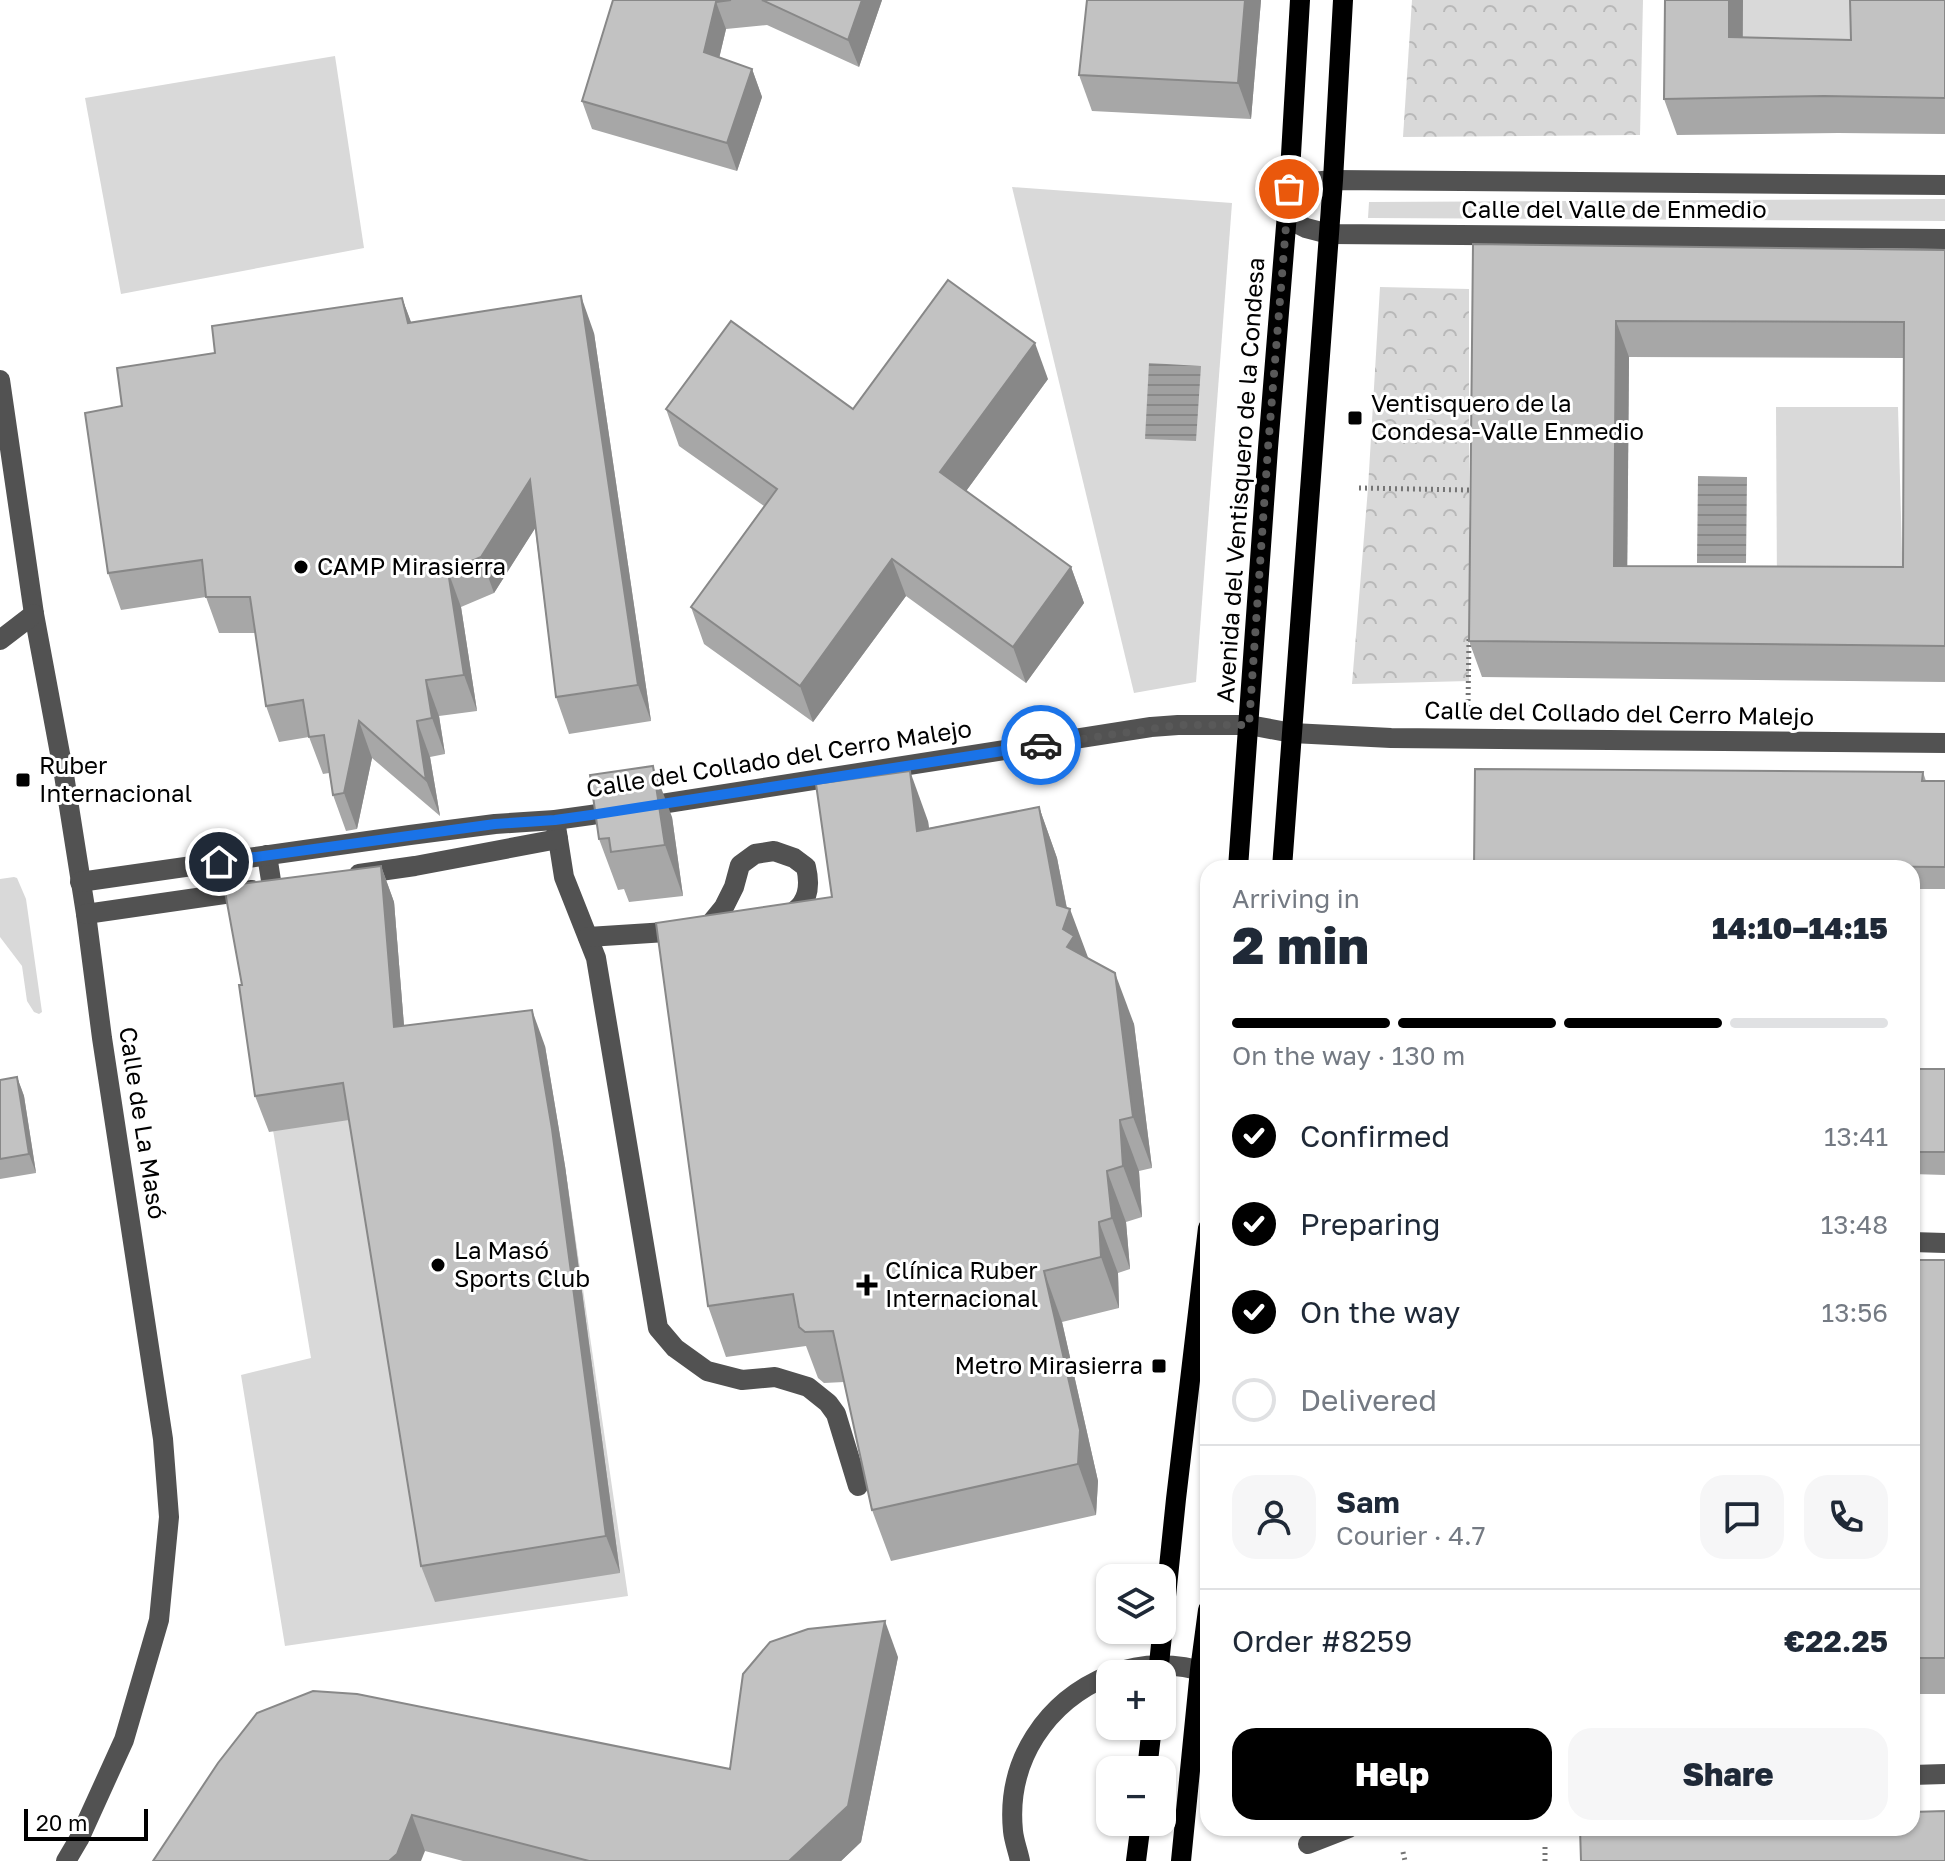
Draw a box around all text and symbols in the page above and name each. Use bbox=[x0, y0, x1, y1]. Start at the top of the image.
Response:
pin bbox=[1255, 155, 1323, 223]
icon: bag bbox=[1267, 167, 1311, 211]
street label: Calle del Valle de Enmedio bbox=[1461, 194, 1767, 223]
street label: Avenida del Ventisquero de la Condesa bbox=[1209, 256, 1270, 704]
place label: Ventisquero de la Condesa-Valle Enmedio bbox=[1371, 388, 1644, 445]
marker: Ventisquero de la Condesa-Valle Enmedio bbox=[1346, 409, 1364, 427]
place label: CAMP Mirasierra bbox=[317, 551, 506, 580]
marker: CAMP Mirasierra bbox=[292, 558, 310, 576]
street label: Calle del Collado del Cerro Malejo bbox=[1424, 695, 1814, 730]
courier bbox=[1001, 705, 1081, 785]
street label: Calle del Collado del Cerro Malejo bbox=[584, 713, 974, 802]
icon: car bbox=[1019, 723, 1063, 767]
place label: Ruber Internacional bbox=[39, 750, 192, 807]
marker: Ruber Internacional bbox=[14, 771, 32, 789]
pin bbox=[185, 828, 253, 896]
icon: home bbox=[197, 840, 241, 884]
text: Arriving in bbox=[1232, 883, 1360, 914]
text: 14:10–14:15 bbox=[1712, 910, 1888, 946]
text: 2 min bbox=[1232, 913, 1369, 975]
street label: Calle de La Masó bbox=[114, 1024, 173, 1221]
text: On the way · 130 m bbox=[1232, 1040, 1465, 1071]
icon: check bbox=[1232, 1114, 1276, 1158]
text: Confirmed bbox=[1300, 1118, 1450, 1154]
text: 13:41 bbox=[1824, 1121, 1888, 1152]
icon: check bbox=[1232, 1202, 1276, 1246]
text: Preparing bbox=[1300, 1206, 1441, 1242]
text: 13:48 bbox=[1821, 1209, 1888, 1240]
place label: La Masó Sports Club bbox=[454, 1235, 590, 1292]
place label: Clínica Ruber Internacional bbox=[885, 1255, 1038, 1312]
marker: La Masó Sports Club bbox=[429, 1256, 447, 1274]
marker: Clínica Ruber Internacional bbox=[856, 1274, 878, 1296]
icon: check bbox=[1232, 1290, 1276, 1334]
text: On the way bbox=[1300, 1294, 1460, 1330]
text: 13:56 bbox=[1822, 1297, 1888, 1328]
place label: Metro Mirasierra bbox=[954, 1350, 1143, 1379]
marker: Metro Mirasierra bbox=[1150, 1357, 1168, 1375]
text: Delivered bbox=[1300, 1382, 1437, 1418]
button: person bbox=[1232, 1475, 1316, 1559]
button: chat bbox=[1700, 1475, 1784, 1559]
button: phone bbox=[1804, 1475, 1888, 1559]
text: Sam bbox=[1336, 1484, 1400, 1520]
text: Courier · 4.7 bbox=[1336, 1520, 1486, 1551]
map controls bbox=[1096, 1564, 1176, 1836]
button: layers bbox=[1096, 1564, 1176, 1644]
text: Order #8259 bbox=[1232, 1623, 1412, 1659]
text: €22.25 bbox=[1784, 1623, 1888, 1659]
button: + bbox=[1096, 1660, 1176, 1740]
button: Help bbox=[1232, 1728, 1552, 1820]
button: Share bbox=[1568, 1728, 1888, 1820]
button: − bbox=[1096, 1756, 1176, 1836]
scale bar bbox=[24, 1805, 148, 1841]
text: 20 m bbox=[36, 1809, 87, 1836]

